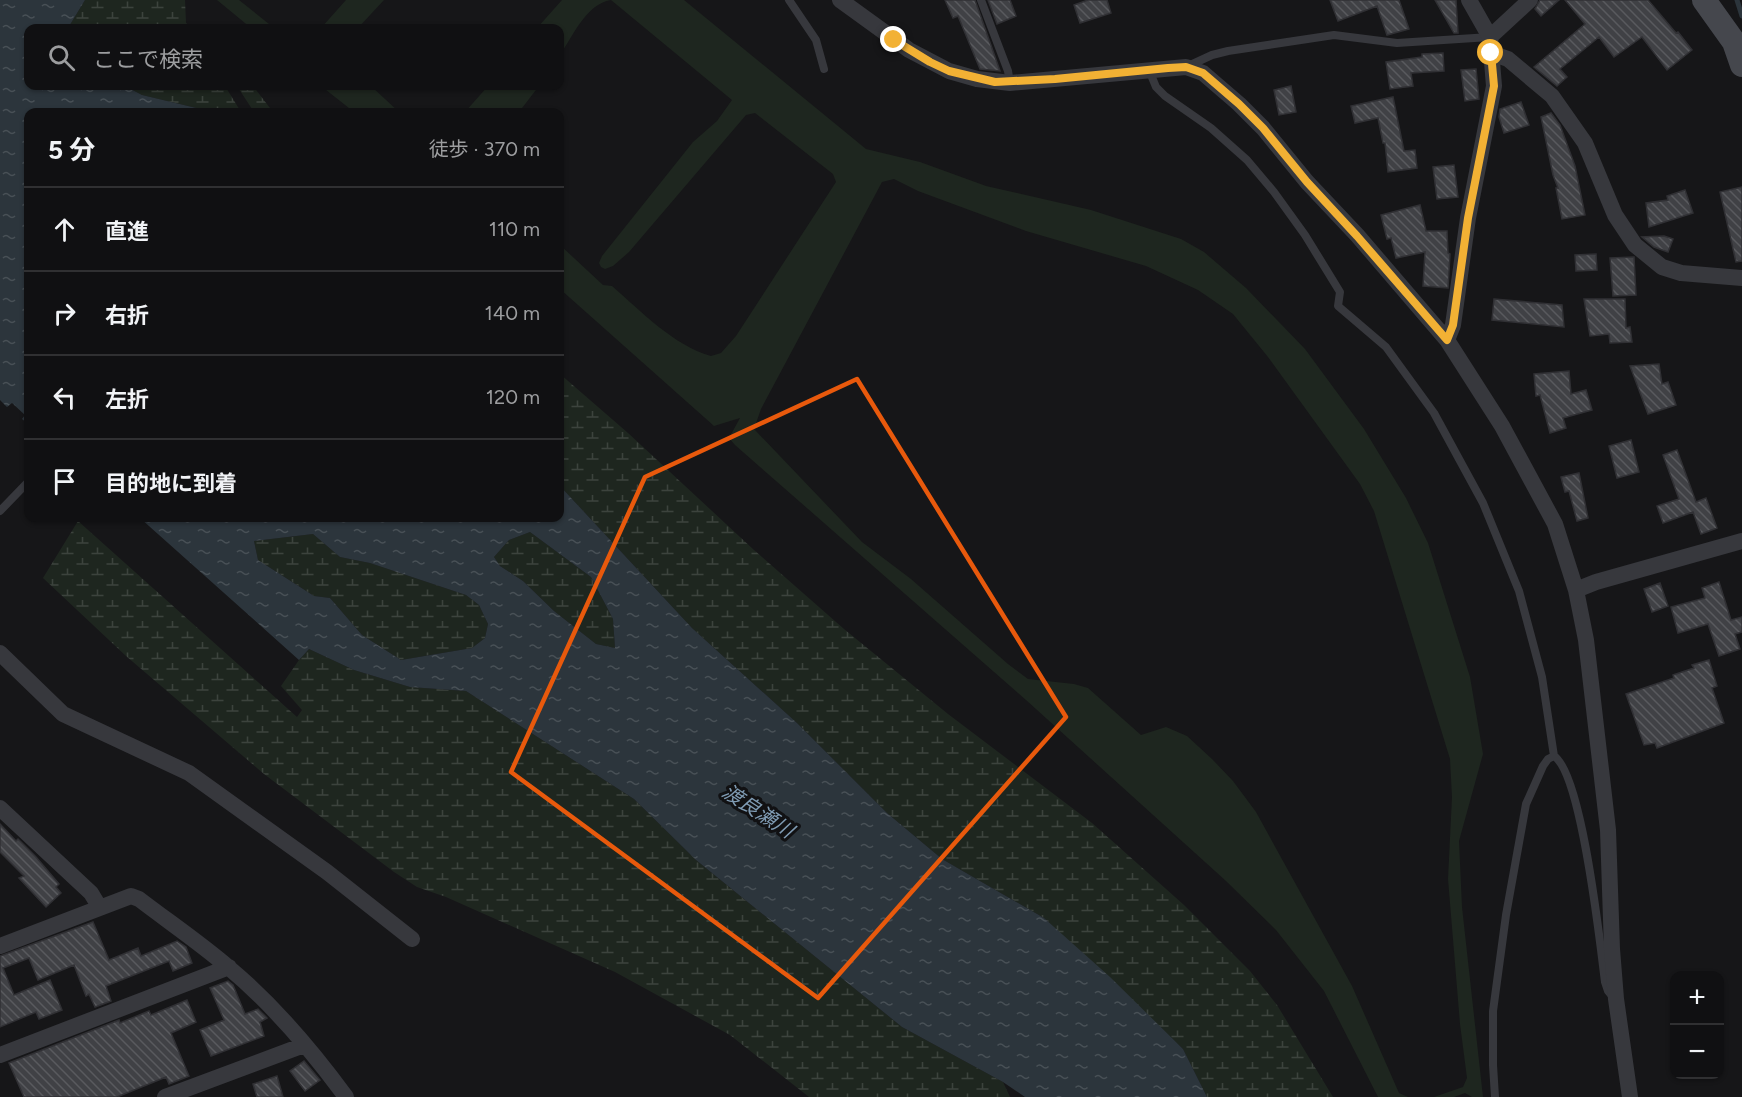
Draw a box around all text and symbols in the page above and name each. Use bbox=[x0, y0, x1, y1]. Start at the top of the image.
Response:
search box bbox=[24, 24, 564, 90]
route end bbox=[880, 26, 906, 52]
route start bbox=[1477, 39, 1503, 65]
icon: search bbox=[45, 41, 78, 74]
text: ここで検索 bbox=[93, 46, 203, 73]
text: 5 分 bbox=[48, 134, 95, 166]
text: 徒歩 · 370 m bbox=[429, 137, 540, 161]
icon: ahead bbox=[48, 213, 81, 246]
text: 110 m bbox=[489, 217, 540, 241]
text: 直進 bbox=[105, 218, 149, 245]
icon: right bbox=[48, 297, 81, 330]
text: 140 m bbox=[485, 301, 540, 325]
text: 右折 bbox=[105, 302, 149, 329]
icon: left bbox=[48, 381, 81, 414]
text: 120 m bbox=[486, 385, 540, 409]
text: 左折 bbox=[105, 386, 149, 413]
icon: arrive bbox=[48, 465, 81, 498]
text: 目的地に到着 bbox=[105, 470, 237, 497]
water label: 渡良瀬川 bbox=[718, 779, 800, 844]
map controls bbox=[1670, 971, 1724, 1079]
button: + bbox=[1670, 971, 1724, 1025]
button: − bbox=[1670, 1025, 1724, 1079]

